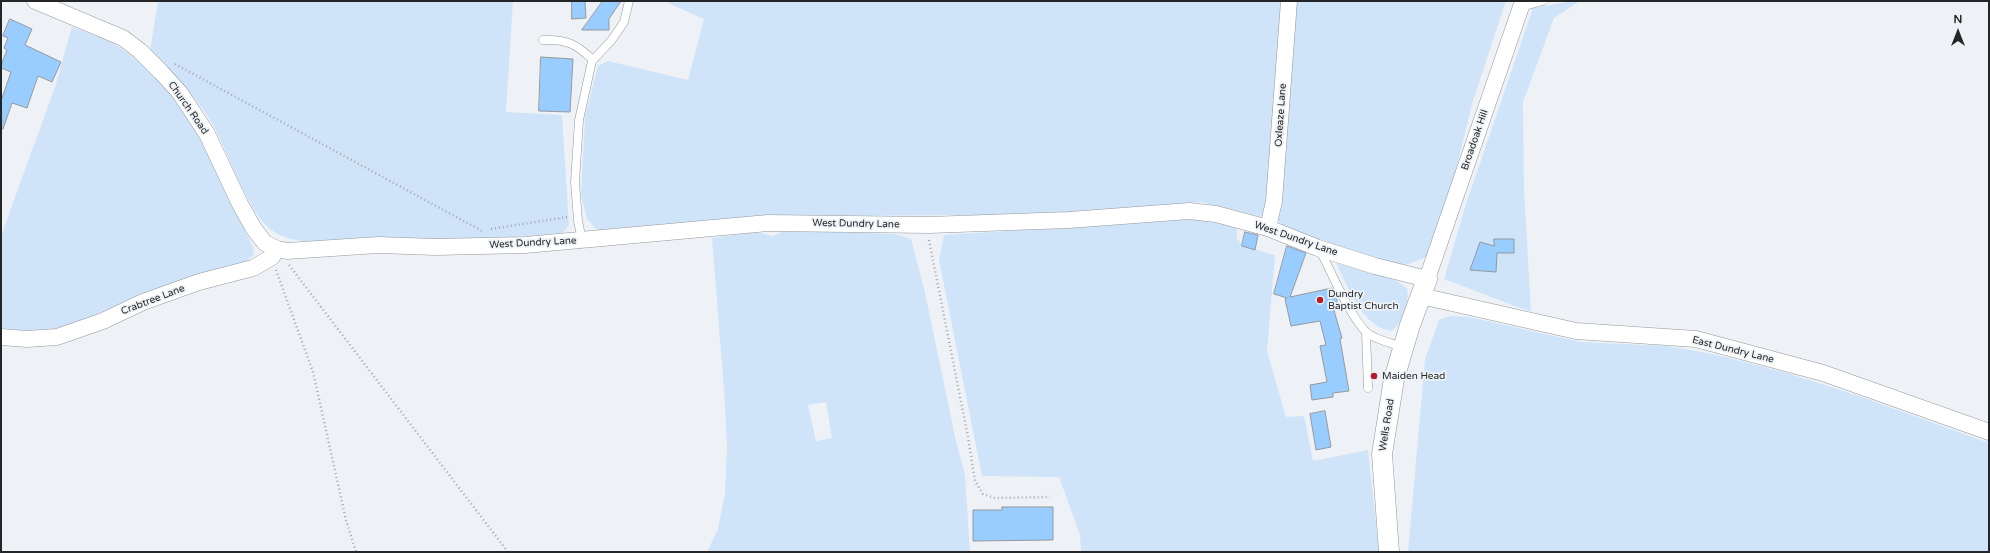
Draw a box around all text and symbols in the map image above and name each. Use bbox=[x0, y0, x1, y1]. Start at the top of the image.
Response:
north arrow bbox=[1938, 12, 1978, 52]
text: N bbox=[1954, 13, 1962, 26]
street label: Church Road bbox=[165, 79, 211, 137]
street label: Oxleaze Lane bbox=[1273, 83, 1289, 147]
street label: Broadoak Hill bbox=[1459, 108, 1491, 172]
street label: West Dundry Lane bbox=[812, 217, 900, 231]
street label: West Dundry Lane bbox=[1253, 219, 1339, 259]
street label: West Dundry Lane bbox=[489, 235, 577, 251]
street label: Crabtree Lane bbox=[120, 282, 186, 318]
place label: Dundry Baptist Church bbox=[1328, 288, 1398, 312]
marker: Dundry Baptist Church bbox=[1315, 295, 1325, 305]
street label: East Dundry Lane bbox=[1691, 334, 1775, 366]
place label: Maiden Head bbox=[1382, 370, 1445, 382]
marker: Maiden Head bbox=[1369, 371, 1379, 381]
street label: Wells Road bbox=[1377, 398, 1397, 452]

